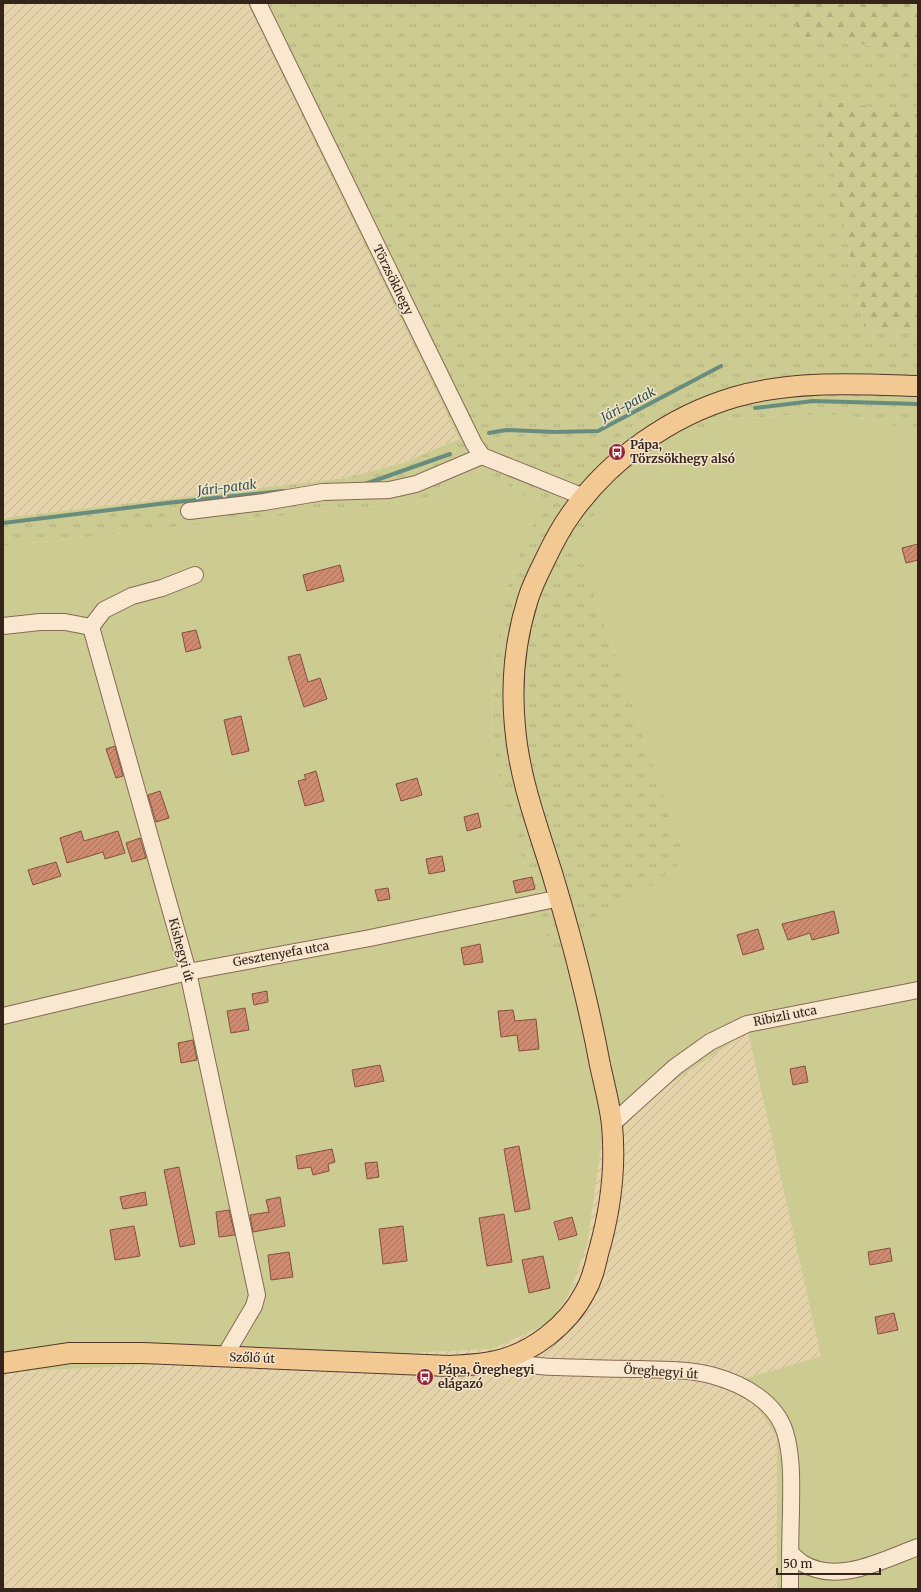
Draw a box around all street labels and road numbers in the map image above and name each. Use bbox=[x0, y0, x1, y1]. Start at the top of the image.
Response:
street label: Törzsökhegy bbox=[370, 242, 417, 317]
street label: Kishegyi út bbox=[166, 916, 197, 984]
street label: Gesztenyefa utca bbox=[232, 938, 331, 969]
street label: Ribizli utca bbox=[752, 1002, 818, 1029]
street label: Szőlő út bbox=[229, 1349, 276, 1366]
street label: Öreghegyi út bbox=[623, 1361, 699, 1382]

